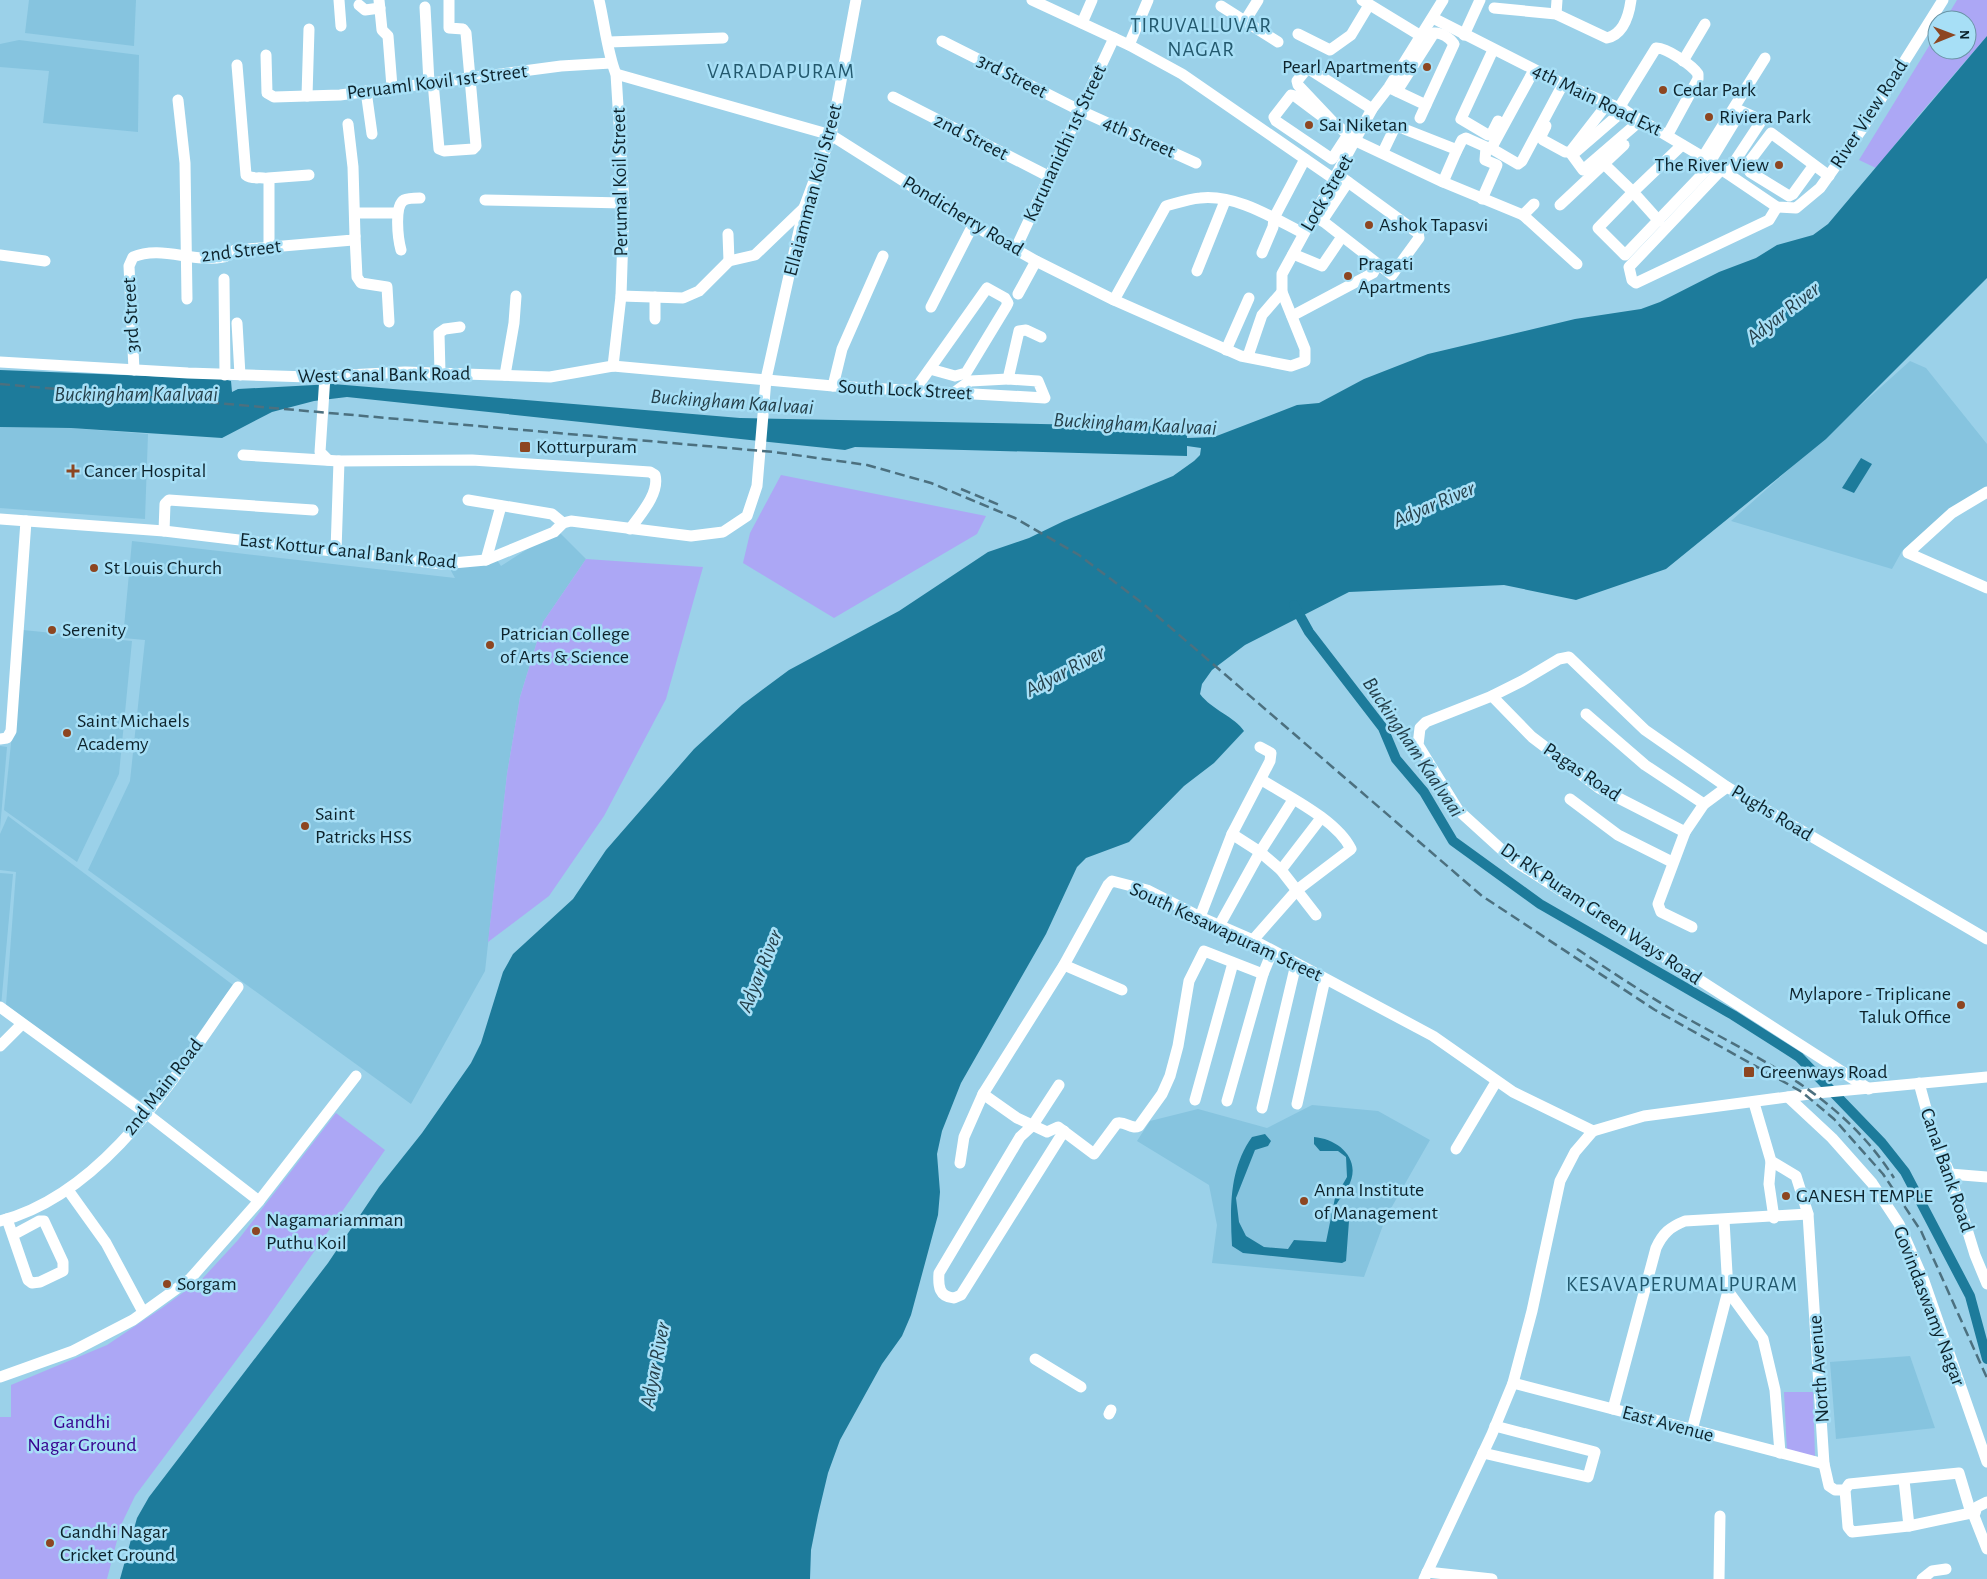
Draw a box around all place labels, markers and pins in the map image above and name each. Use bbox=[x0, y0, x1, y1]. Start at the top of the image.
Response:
place label: Pearl Apartments bbox=[1282, 57, 1417, 77]
marker: Pearl Apartments bbox=[1421, 61, 1433, 73]
place label: Cedar Park bbox=[1673, 80, 1756, 100]
marker: Cedar Park bbox=[1657, 84, 1669, 96]
place label: Riviera Park bbox=[1719, 107, 1811, 127]
marker: Riviera Park bbox=[1703, 111, 1715, 123]
place label: Sai Niketan bbox=[1319, 115, 1408, 135]
marker: Sai Niketan bbox=[1303, 119, 1315, 131]
place label: The River View bbox=[1655, 155, 1770, 175]
marker: The River View bbox=[1773, 159, 1785, 171]
place label: Ashok Tapasvi bbox=[1379, 215, 1488, 235]
marker: Ashok Tapasvi bbox=[1363, 219, 1375, 231]
place label: Pragati Apartments bbox=[1358, 254, 1451, 297]
marker: Pragati Apartments bbox=[1342, 270, 1354, 282]
place label: Kotturpuram bbox=[536, 437, 637, 457]
marker: Kotturpuram bbox=[518, 440, 532, 454]
place label: Cancer Hospital bbox=[84, 461, 207, 481]
marker: Cancer Hospital bbox=[66, 464, 80, 478]
place label: St Louis Church bbox=[104, 558, 222, 578]
marker: St Louis Church bbox=[88, 562, 100, 574]
place label: Serenity bbox=[62, 620, 126, 640]
marker: Serenity bbox=[46, 624, 58, 636]
place label: Patrician College of Arts & Science bbox=[500, 624, 630, 667]
marker: Patrician College of Arts & Science bbox=[484, 639, 496, 651]
place label: Saint Michaels Academy bbox=[77, 711, 190, 754]
marker: Saint Michaels Academy bbox=[61, 727, 73, 739]
place label: Saint Patricks HSS bbox=[315, 804, 412, 847]
marker: Saint Patricks HSS bbox=[299, 820, 311, 832]
place label: Mylapore - Triplicane Taluk Office bbox=[1789, 984, 1951, 1027]
marker: Mylapore - Triplicane Taluk Office bbox=[1955, 999, 1967, 1011]
place label: Greenways Road bbox=[1760, 1062, 1888, 1082]
marker: Greenways Road bbox=[1742, 1065, 1756, 1079]
place label: Anna Institute of Management bbox=[1314, 1180, 1438, 1223]
place label: GANESH TEMPLE bbox=[1796, 1186, 1933, 1206]
marker: GANESH TEMPLE bbox=[1780, 1190, 1792, 1202]
marker: Anna Institute of Management bbox=[1298, 1195, 1310, 1207]
place label: Nagamariamman Puthu Koil bbox=[266, 1210, 404, 1253]
marker: Nagamariamman Puthu Koil bbox=[250, 1225, 262, 1237]
place label: Sorgam bbox=[177, 1274, 237, 1294]
marker: Sorgam bbox=[161, 1278, 173, 1290]
place label: Gandhi Nagar Cricket Ground bbox=[60, 1522, 175, 1565]
marker: Gandhi Nagar Cricket Ground bbox=[44, 1537, 56, 1549]

